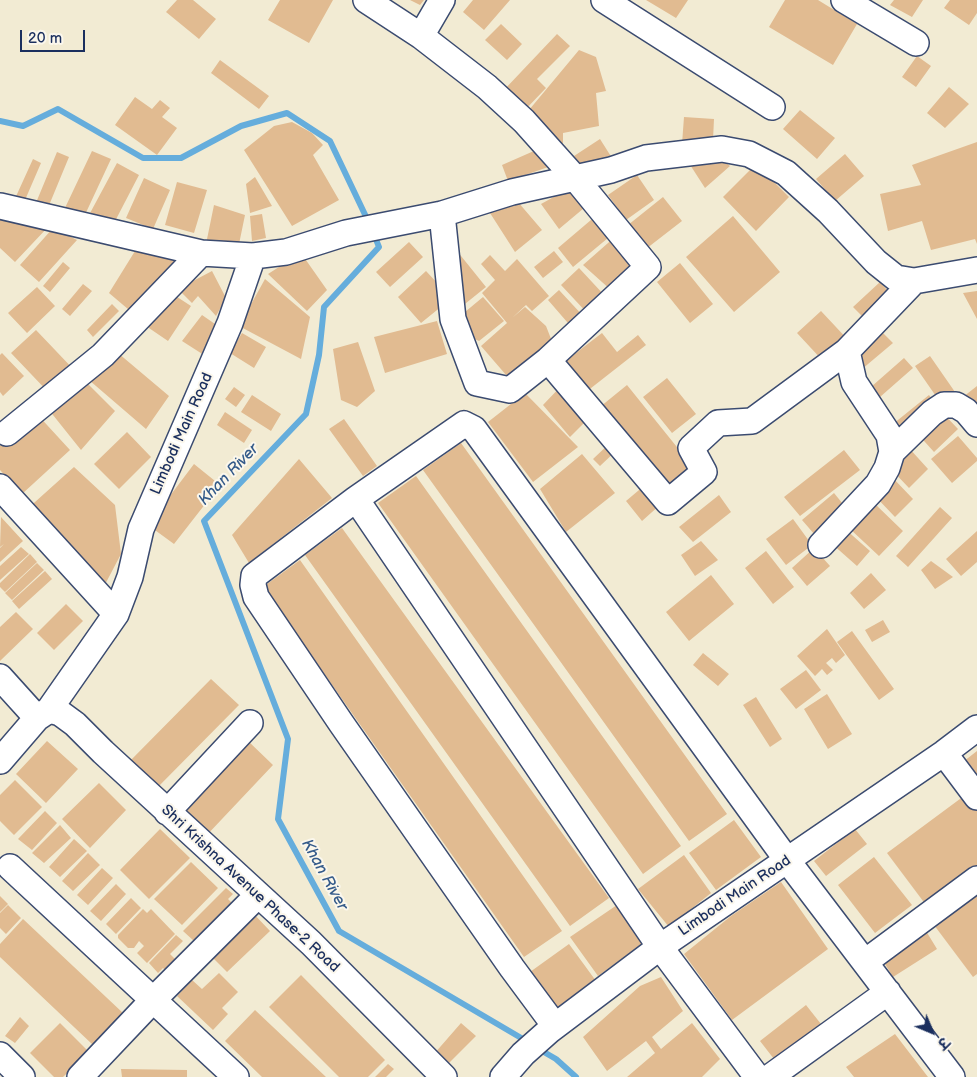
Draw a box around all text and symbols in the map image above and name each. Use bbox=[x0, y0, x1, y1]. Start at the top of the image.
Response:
scale bar bbox=[22, 20, 88, 52]
text: 20 m bbox=[28, 29, 62, 48]
street label: Limbodi Main Road bbox=[147, 370, 217, 498]
water label: Khan River bbox=[195, 440, 263, 510]
street label: Shri Krishna Avenue Phase-2 Road bbox=[157, 802, 343, 976]
water label: Khan River bbox=[297, 836, 351, 914]
street label: Limbodi Main Road bbox=[675, 852, 795, 940]
north arrow bbox=[907, 1007, 957, 1057]
text: उ bbox=[934, 1034, 952, 1052]

